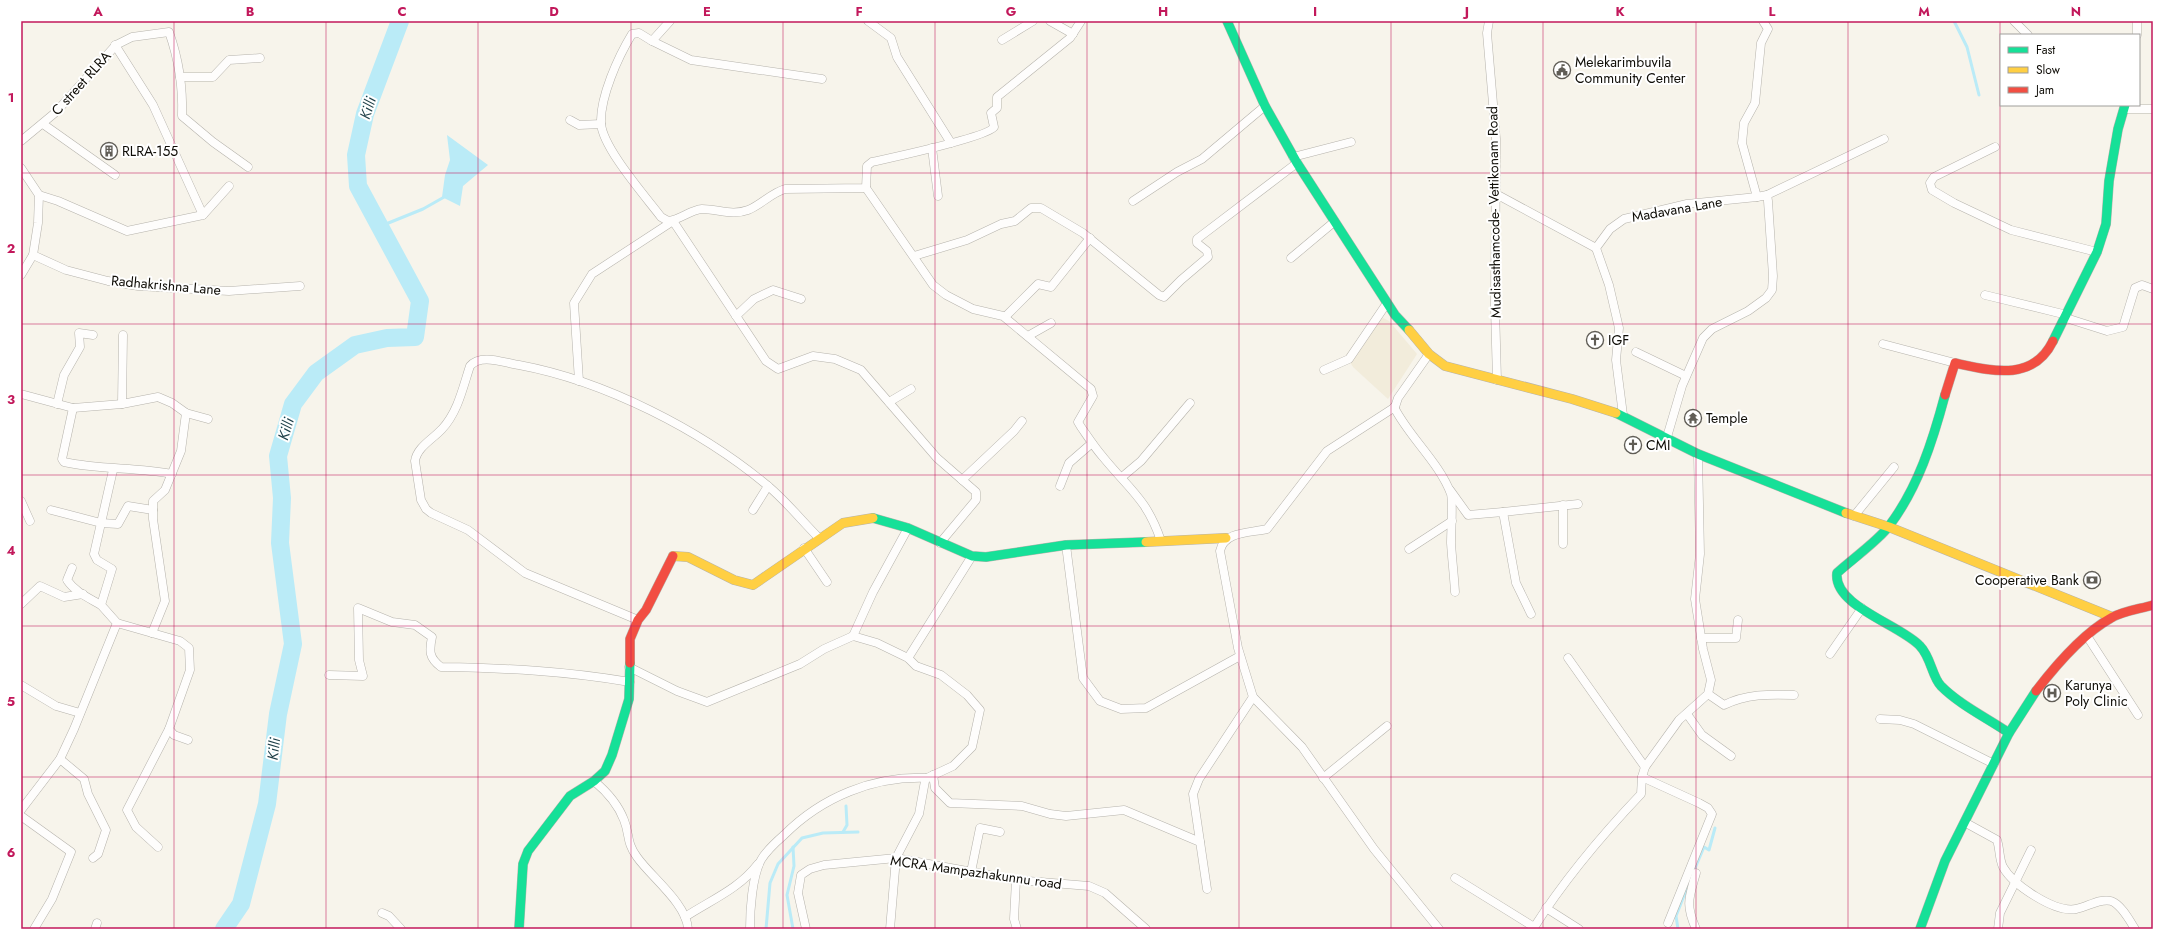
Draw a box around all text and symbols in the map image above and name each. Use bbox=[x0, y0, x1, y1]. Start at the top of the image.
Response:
text: A bbox=[92, 2, 103, 21]
text: B bbox=[246, 2, 255, 21]
text: C bbox=[397, 2, 407, 21]
text: D bbox=[549, 2, 559, 21]
text: E bbox=[703, 2, 711, 21]
text: F bbox=[855, 2, 863, 21]
text: G bbox=[1006, 2, 1017, 21]
text: H bbox=[1158, 2, 1168, 21]
text: I bbox=[1313, 2, 1317, 21]
text: J bbox=[1462, 2, 1469, 21]
text: K bbox=[1615, 2, 1625, 21]
text: L bbox=[1769, 2, 1776, 21]
text: M bbox=[1918, 2, 1930, 21]
text: N bbox=[2071, 2, 2081, 21]
legend bbox=[2000, 34, 2140, 106]
text: Fast bbox=[2036, 41, 2055, 59]
street label: C street RLRA bbox=[47, 46, 116, 120]
place label: Melekarimbuvila Community Center bbox=[1575, 52, 1686, 88]
public building icon: Melekarimbuvila Community Center bbox=[1552, 60, 1572, 80]
text: Slow bbox=[2036, 61, 2061, 79]
text: Jam bbox=[2034, 81, 2054, 99]
text: 1 bbox=[8, 88, 14, 107]
water label: Killi bbox=[354, 94, 382, 122]
street label: Mudisasthamcode- Vettikonam Road bbox=[1482, 106, 1506, 318]
building icon: RLRA-155 bbox=[99, 141, 119, 161]
place label: RLRA-155 bbox=[122, 141, 178, 161]
street label: Madavana Lane bbox=[1630, 191, 1724, 227]
text: 2 bbox=[7, 239, 15, 258]
street label: Radhakrishna Lane bbox=[110, 270, 222, 300]
church icon: IGF bbox=[1585, 330, 1605, 350]
place label: IGF bbox=[1608, 330, 1629, 350]
text: 3 bbox=[7, 390, 15, 409]
temple icon: Temple bbox=[1683, 408, 1703, 428]
place label: Temple bbox=[1706, 408, 1748, 428]
water label: Killi bbox=[272, 415, 300, 443]
church icon: CMI bbox=[1623, 435, 1643, 455]
place label: CMI bbox=[1646, 435, 1670, 455]
text: 4 bbox=[6, 541, 16, 560]
place label: Cooperative Bank bbox=[1975, 570, 2080, 590]
bank icon: Cooperative Bank bbox=[2082, 570, 2102, 590]
place label: Karunya Poly Clinic bbox=[2065, 675, 2128, 711]
hospital icon: Karunya Poly Clinic bbox=[2042, 683, 2062, 703]
text: 5 bbox=[7, 692, 15, 711]
water label: Killi bbox=[262, 736, 286, 761]
text: 6 bbox=[7, 843, 16, 862]
street label: MCRA Mampazhakunnu road bbox=[889, 850, 1063, 894]

